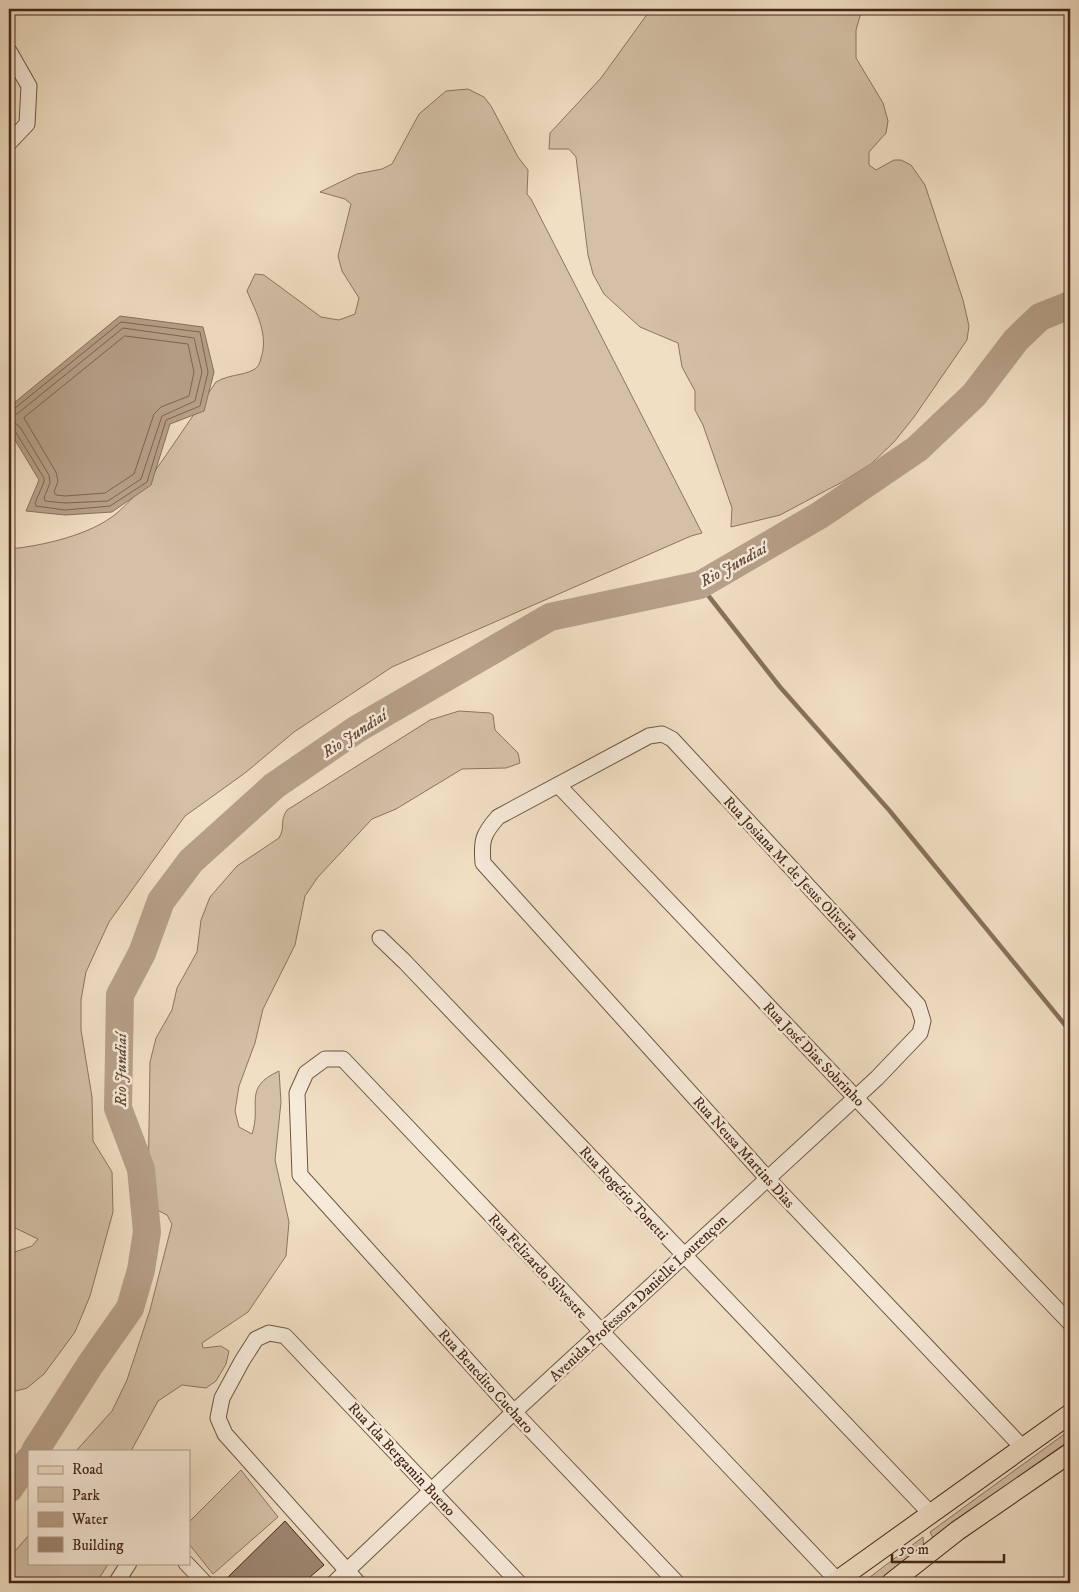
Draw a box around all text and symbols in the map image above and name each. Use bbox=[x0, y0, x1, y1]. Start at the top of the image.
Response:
water label: Rio Jundiaí bbox=[696, 537, 773, 592]
water label: Rio Jundiaí bbox=[317, 704, 393, 763]
street label: Rua Josiana M. de Jesus Oliveira bbox=[719, 792, 863, 945]
street label: Rua José Dias Sobrinho bbox=[759, 998, 869, 1111]
water label: Rio Jundiaí bbox=[111, 1030, 131, 1108]
street label: Rua Neusa Martins Dias bbox=[688, 1093, 799, 1212]
street label: Rua Rogério Tonetti bbox=[575, 1142, 672, 1245]
street label: Rua Felizardo Silvestre bbox=[484, 1210, 591, 1323]
street label: Avenida Professora Danielle Lourençon bbox=[546, 1211, 731, 1386]
street label: Rua Benedito Cucharo bbox=[434, 1325, 537, 1437]
street label: Rua Ida Bergamin Bueno bbox=[344, 1398, 459, 1520]
legend bbox=[28, 1450, 190, 1564]
text: Road bbox=[72, 1460, 104, 1479]
text: Park bbox=[72, 1486, 101, 1505]
text: Water bbox=[71, 1510, 108, 1529]
scale bar bbox=[892, 1532, 1004, 1564]
text: Building bbox=[72, 1536, 124, 1555]
text: 50 m bbox=[899, 1540, 929, 1559]

